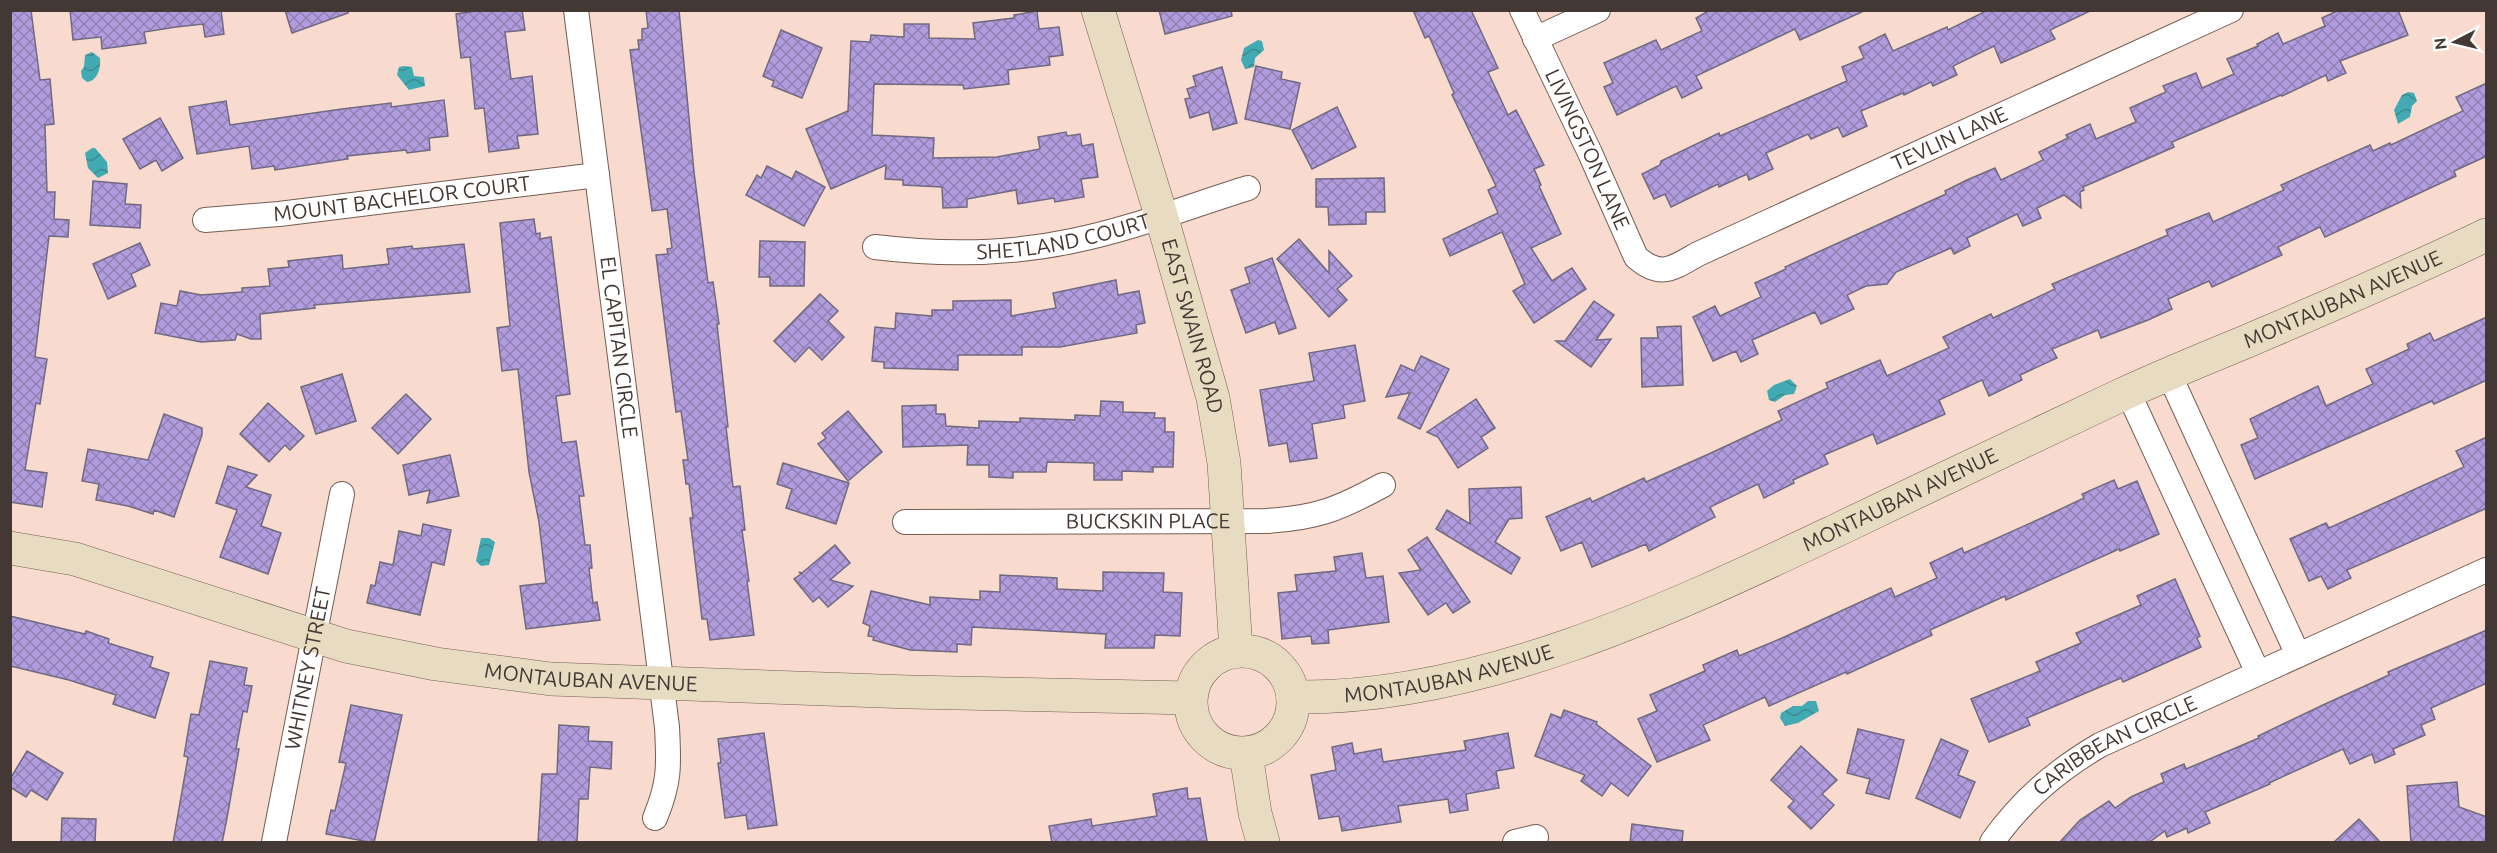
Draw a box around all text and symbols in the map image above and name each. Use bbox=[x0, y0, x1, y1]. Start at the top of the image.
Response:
north arrow bbox=[2425, 12, 2485, 72]
text: N bbox=[2430, 37, 2450, 51]
street label: LIVINGSTON LANE bbox=[1541, 65, 1635, 233]
street label: TEVLIN LANE bbox=[1888, 101, 2011, 175]
street label: MOUNT BACHELOR COURT bbox=[272, 170, 532, 226]
street label: SHETLAND COURT bbox=[976, 208, 1153, 263]
street label: EAST SWAIN ROAD bbox=[1157, 236, 1228, 415]
street label: MONTAUBAN AVENUE bbox=[2240, 245, 2445, 352]
street label: EL CAPITAN CIRCLE bbox=[596, 255, 643, 439]
street label: MONTAUBAN AVENUE bbox=[1798, 442, 2001, 556]
street label: BUCKSKIN PLACE bbox=[1066, 508, 1230, 533]
street label: WHITNEY STREET bbox=[279, 584, 335, 752]
street label: MONTAUBAN AVENUE bbox=[1343, 639, 1556, 707]
street label: MONTAUBAN AVENUE bbox=[483, 657, 698, 695]
street label: CARIBBEAN CIRCLE bbox=[2027, 690, 2200, 800]

